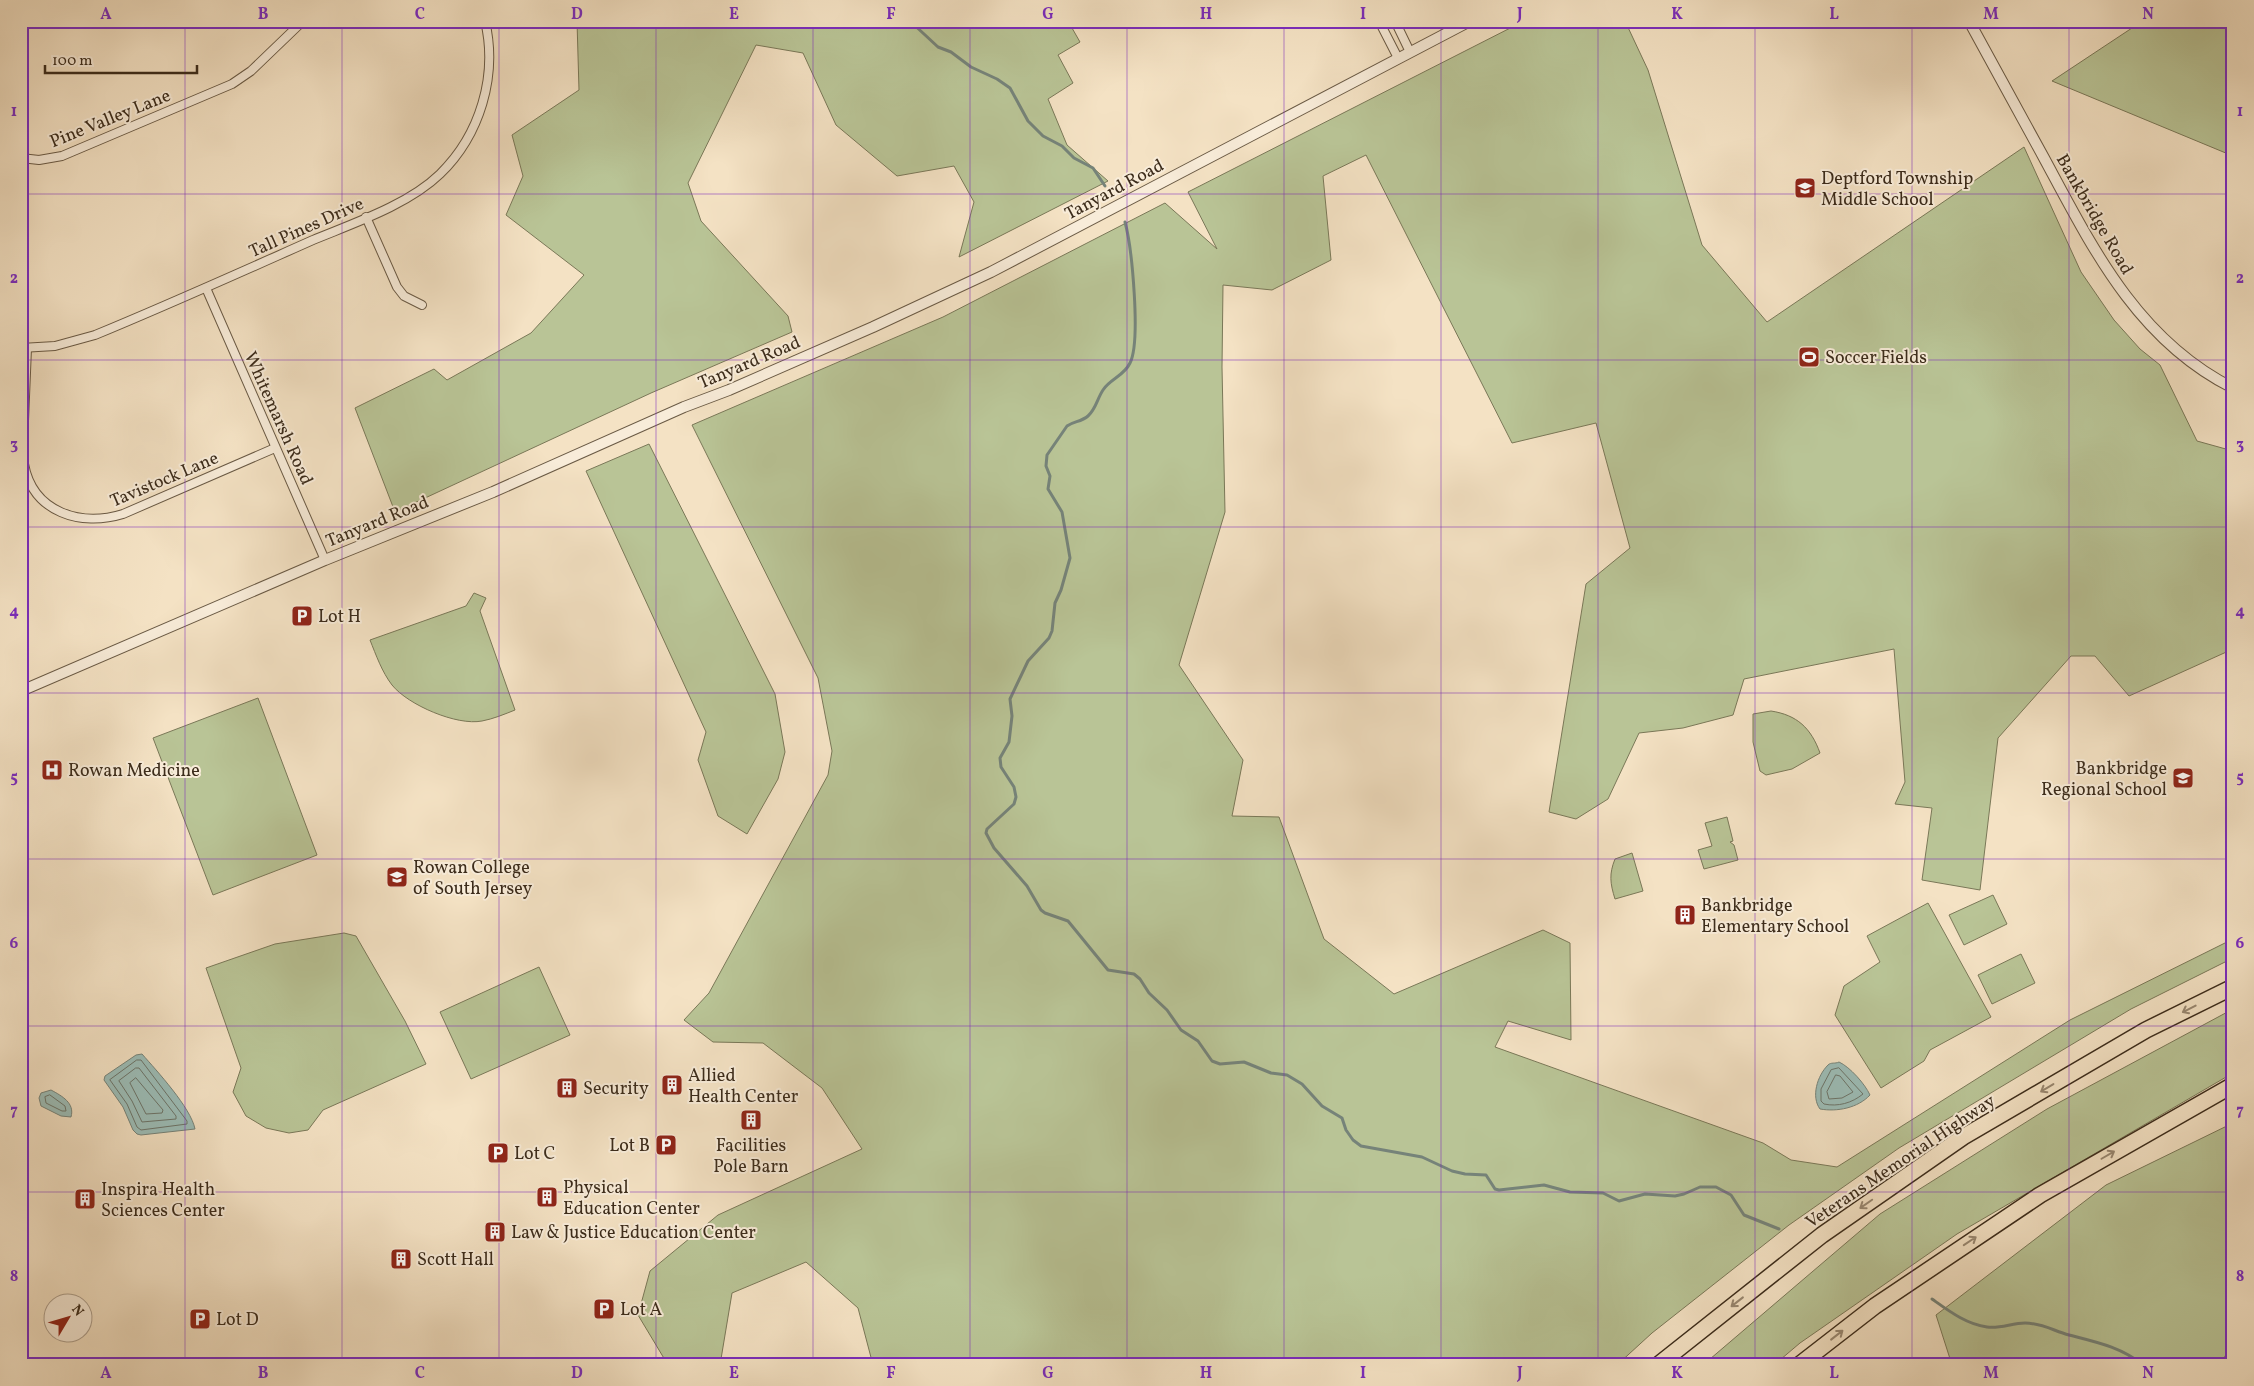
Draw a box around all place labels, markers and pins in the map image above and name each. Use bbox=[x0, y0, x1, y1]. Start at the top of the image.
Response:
place label: Deptford Township Middle School bbox=[1821, 167, 1973, 213]
school or university icon: Deptford Township Middle School bbox=[1793, 176, 1817, 200]
sports icon: Soccer Fields bbox=[1797, 345, 1821, 369]
place label: Soccer Fields bbox=[1825, 346, 1927, 371]
parking icon: Lot H bbox=[290, 604, 314, 628]
place label: Lot H bbox=[318, 605, 361, 630]
place label: Bankbridge Regional School bbox=[2041, 757, 2167, 803]
hospital icon: Rowan Medicine bbox=[40, 758, 64, 782]
place label: Rowan Medicine bbox=[68, 759, 200, 784]
school or university icon: Bankbridge Regional School bbox=[2171, 766, 2195, 790]
place label: Rowan College of South Jersey bbox=[413, 856, 532, 902]
school or university icon: Rowan College of South Jersey bbox=[385, 865, 409, 889]
place label: Bankbridge Elementary School bbox=[1701, 894, 1849, 940]
building icon: Bankbridge Elementary School bbox=[1673, 903, 1697, 927]
place label: Allied Health Center bbox=[688, 1064, 799, 1110]
building icon: Allied Health Center bbox=[660, 1073, 684, 1097]
building icon: Security bbox=[555, 1076, 579, 1100]
place label: Security bbox=[583, 1077, 649, 1102]
building icon: Facilities Pole Barn bbox=[739, 1108, 763, 1132]
parking icon: Lot B bbox=[654, 1133, 678, 1157]
place label: Lot B bbox=[609, 1134, 650, 1159]
place label: Facilities Pole Barn bbox=[713, 1134, 789, 1180]
parking icon: Lot C bbox=[486, 1141, 510, 1165]
place label: Lot C bbox=[514, 1142, 555, 1167]
place label: Physical Education Center bbox=[563, 1176, 700, 1222]
place label: Inspira Health Sciences Center bbox=[101, 1178, 225, 1224]
building icon: Physical Education Center bbox=[535, 1185, 559, 1209]
building icon: Inspira Health Sciences Center bbox=[73, 1187, 97, 1211]
building icon: Law & Justice Education Center bbox=[483, 1220, 507, 1244]
place label: Law & Justice Education Center bbox=[511, 1221, 756, 1246]
building icon: Scott Hall bbox=[389, 1247, 413, 1271]
place label: Scott Hall bbox=[417, 1248, 494, 1273]
parking icon: Lot A bbox=[592, 1297, 616, 1321]
place label: Lot A bbox=[620, 1298, 663, 1323]
parking icon: Lot D bbox=[188, 1307, 212, 1331]
place label: Lot D bbox=[216, 1308, 259, 1333]

